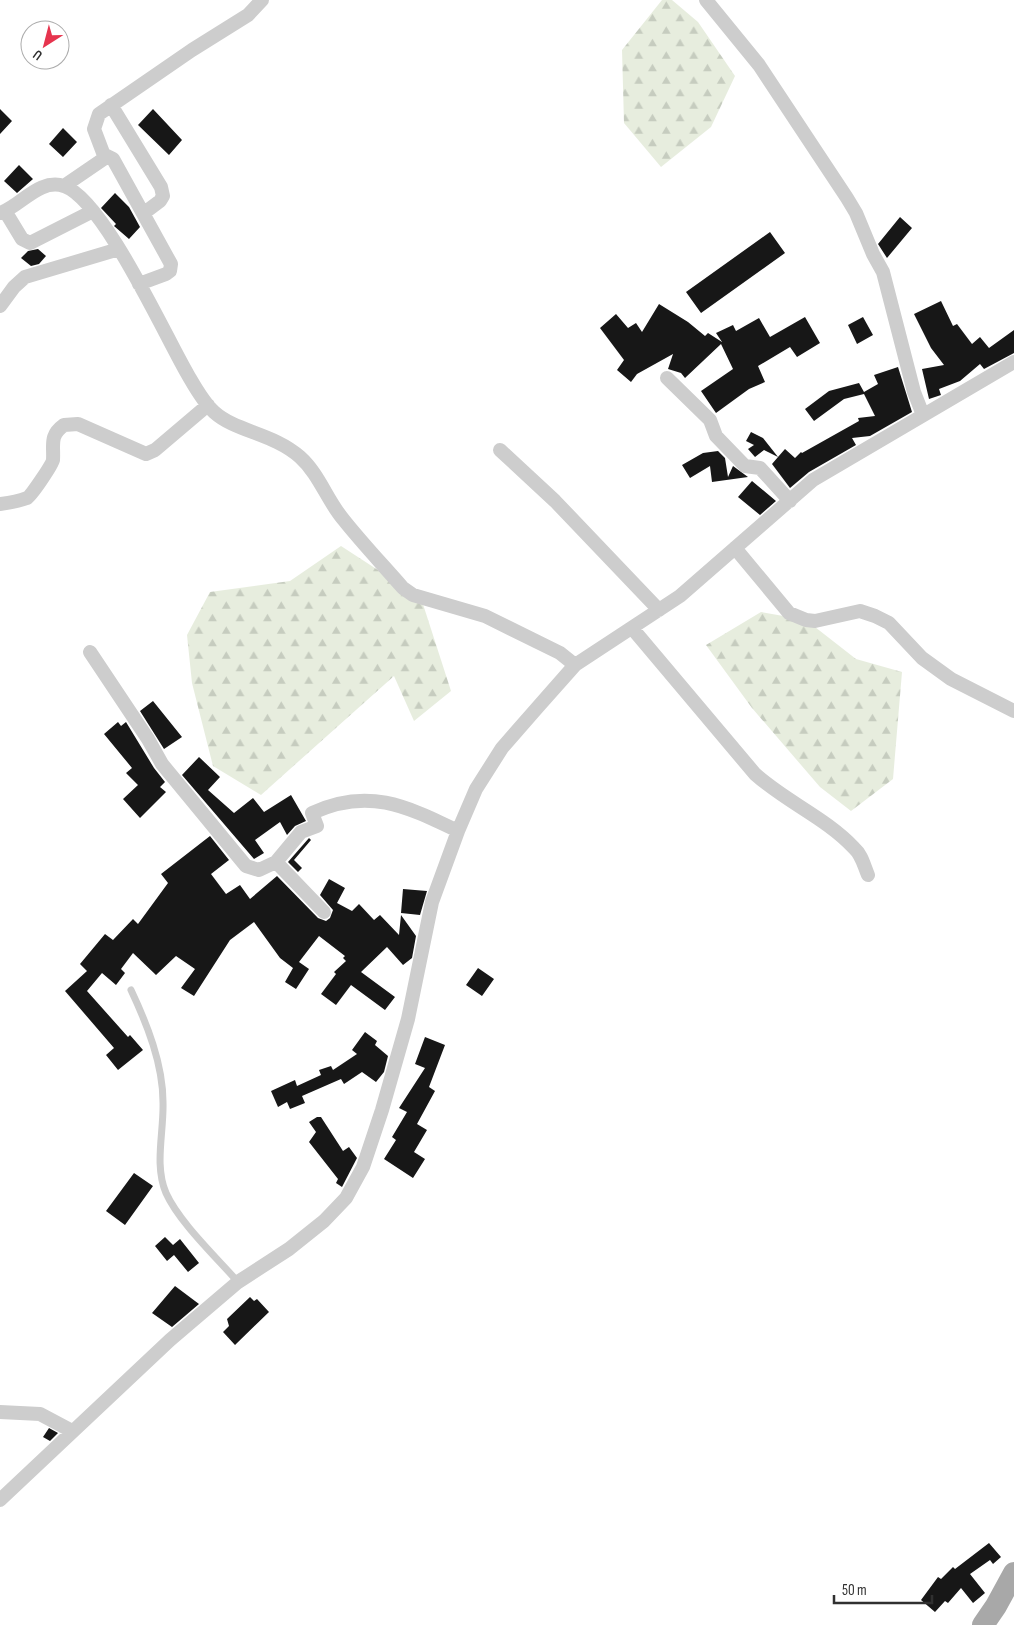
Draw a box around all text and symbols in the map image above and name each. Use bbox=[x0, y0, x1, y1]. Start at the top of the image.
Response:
north arrow bbox=[20, 20, 70, 70]
text: U bbox=[30, 46, 46, 64]
scale bar bbox=[834, 1572, 932, 1604]
text: 50 m bbox=[842, 1581, 867, 1600]

